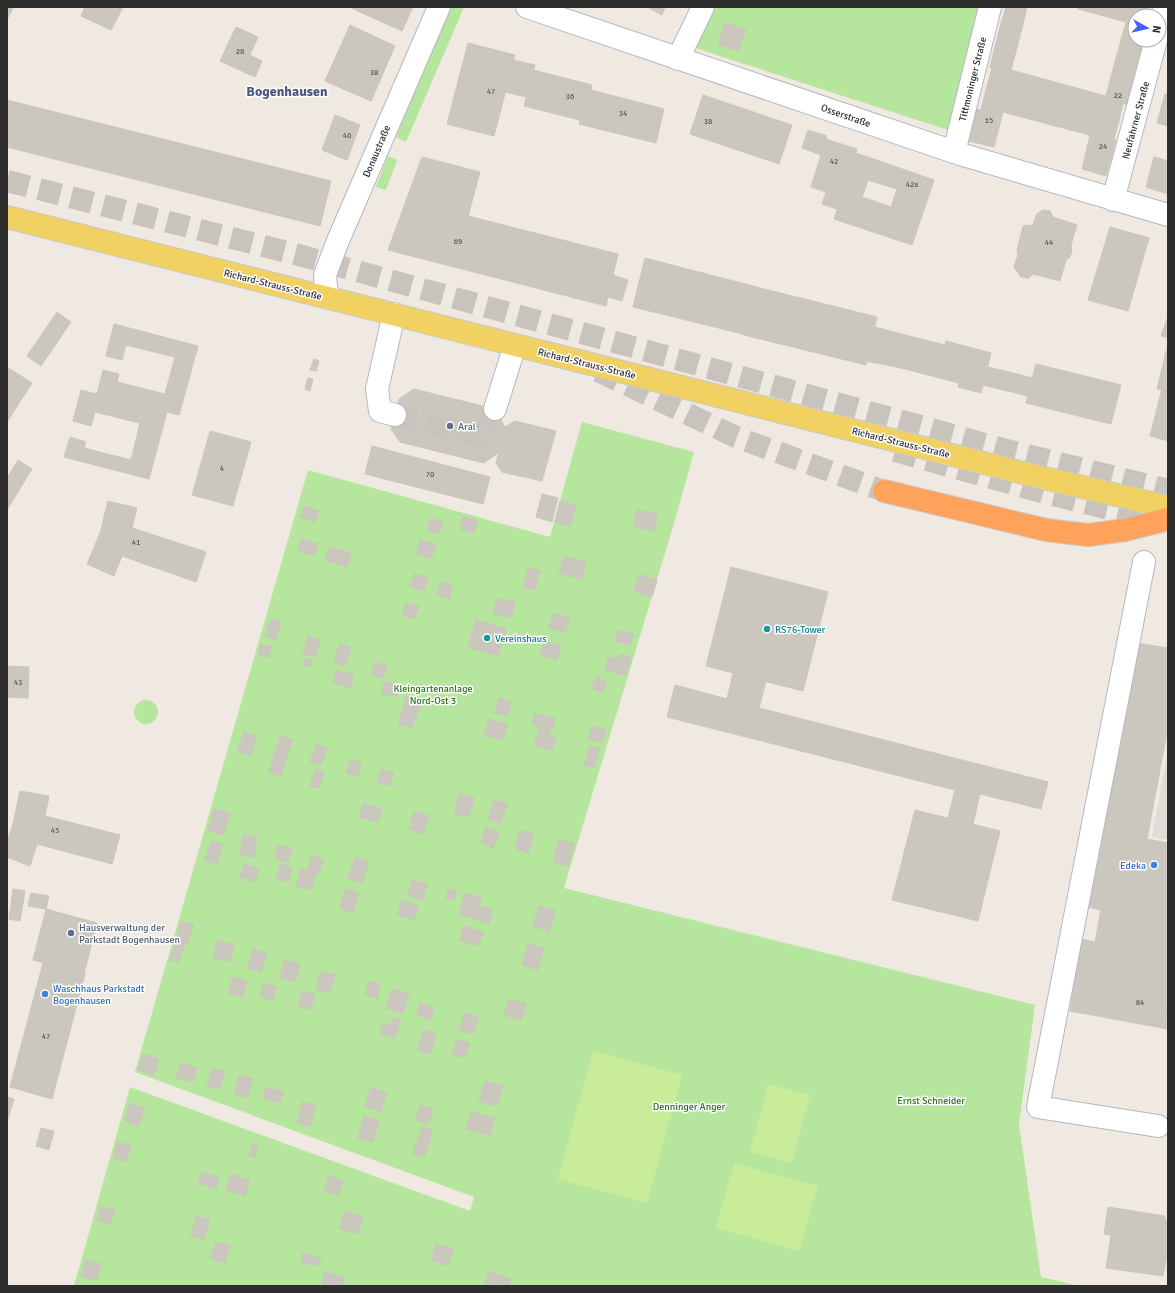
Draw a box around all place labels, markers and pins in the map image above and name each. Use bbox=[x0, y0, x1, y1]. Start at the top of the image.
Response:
marker: Aral bbox=[445, 421, 455, 431]
place label: Aral bbox=[458, 421, 476, 433]
marker: RS76-Tower bbox=[762, 624, 772, 634]
place label: RS76-Tower bbox=[775, 624, 826, 636]
marker: Vereinshaus bbox=[482, 633, 492, 643]
place label: Vereinshaus bbox=[495, 633, 547, 645]
place label: Edeka bbox=[1120, 860, 1146, 872]
marker: Edeka bbox=[1149, 860, 1159, 870]
place label: Hausverwaltung der Parkstadt Bogenhausen bbox=[79, 922, 180, 946]
marker: Hausverwaltung der Parkstadt Bogenhausen bbox=[66, 928, 76, 938]
place label: Waschhaus Parkstadt Bogenhausen bbox=[53, 983, 145, 1007]
marker: Waschhaus Parkstadt Bogenhausen bbox=[40, 989, 50, 999]

